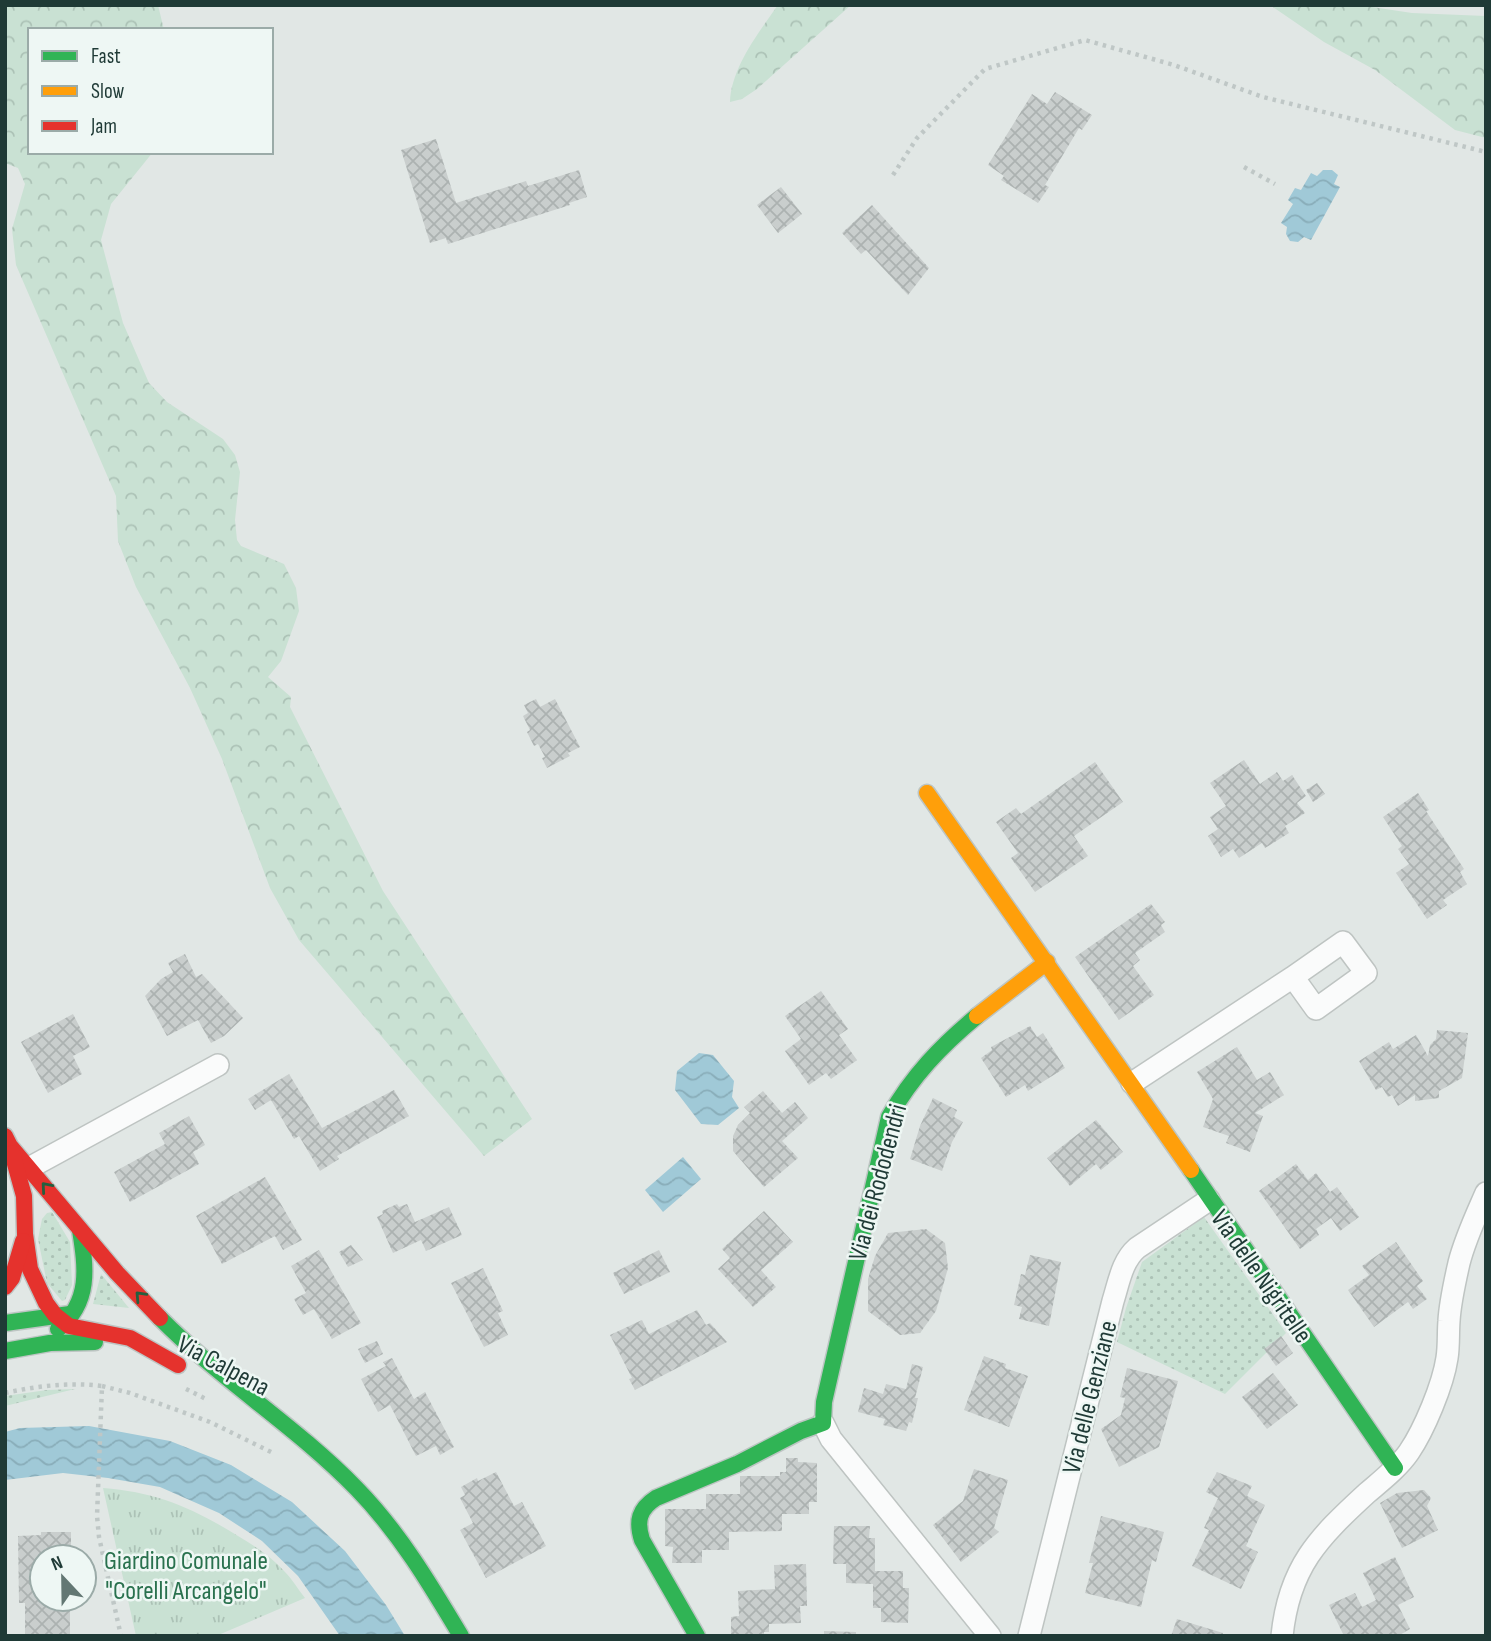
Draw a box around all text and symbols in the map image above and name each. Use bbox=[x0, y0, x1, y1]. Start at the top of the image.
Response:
legend bbox=[28, 28, 273, 154]
text: Fast bbox=[91, 44, 121, 69]
text: Slow bbox=[91, 79, 125, 104]
text: Jam bbox=[90, 114, 117, 139]
street label: Via dei Rododendri bbox=[843, 1101, 914, 1264]
one-way arrow bbox=[42, 1183, 54, 1196]
street label: Via delle Nigritelle bbox=[1204, 1204, 1318, 1349]
one-way arrow bbox=[135, 1292, 148, 1305]
street label: Via delle Genziane bbox=[1056, 1318, 1124, 1477]
street label: Via Calpena bbox=[172, 1329, 275, 1403]
north arrow bbox=[28, 1543, 98, 1613]
park label: Giardino Comunale "Corelli Arcangelo" bbox=[104, 1546, 268, 1607]
text: N bbox=[48, 1551, 66, 1576]

